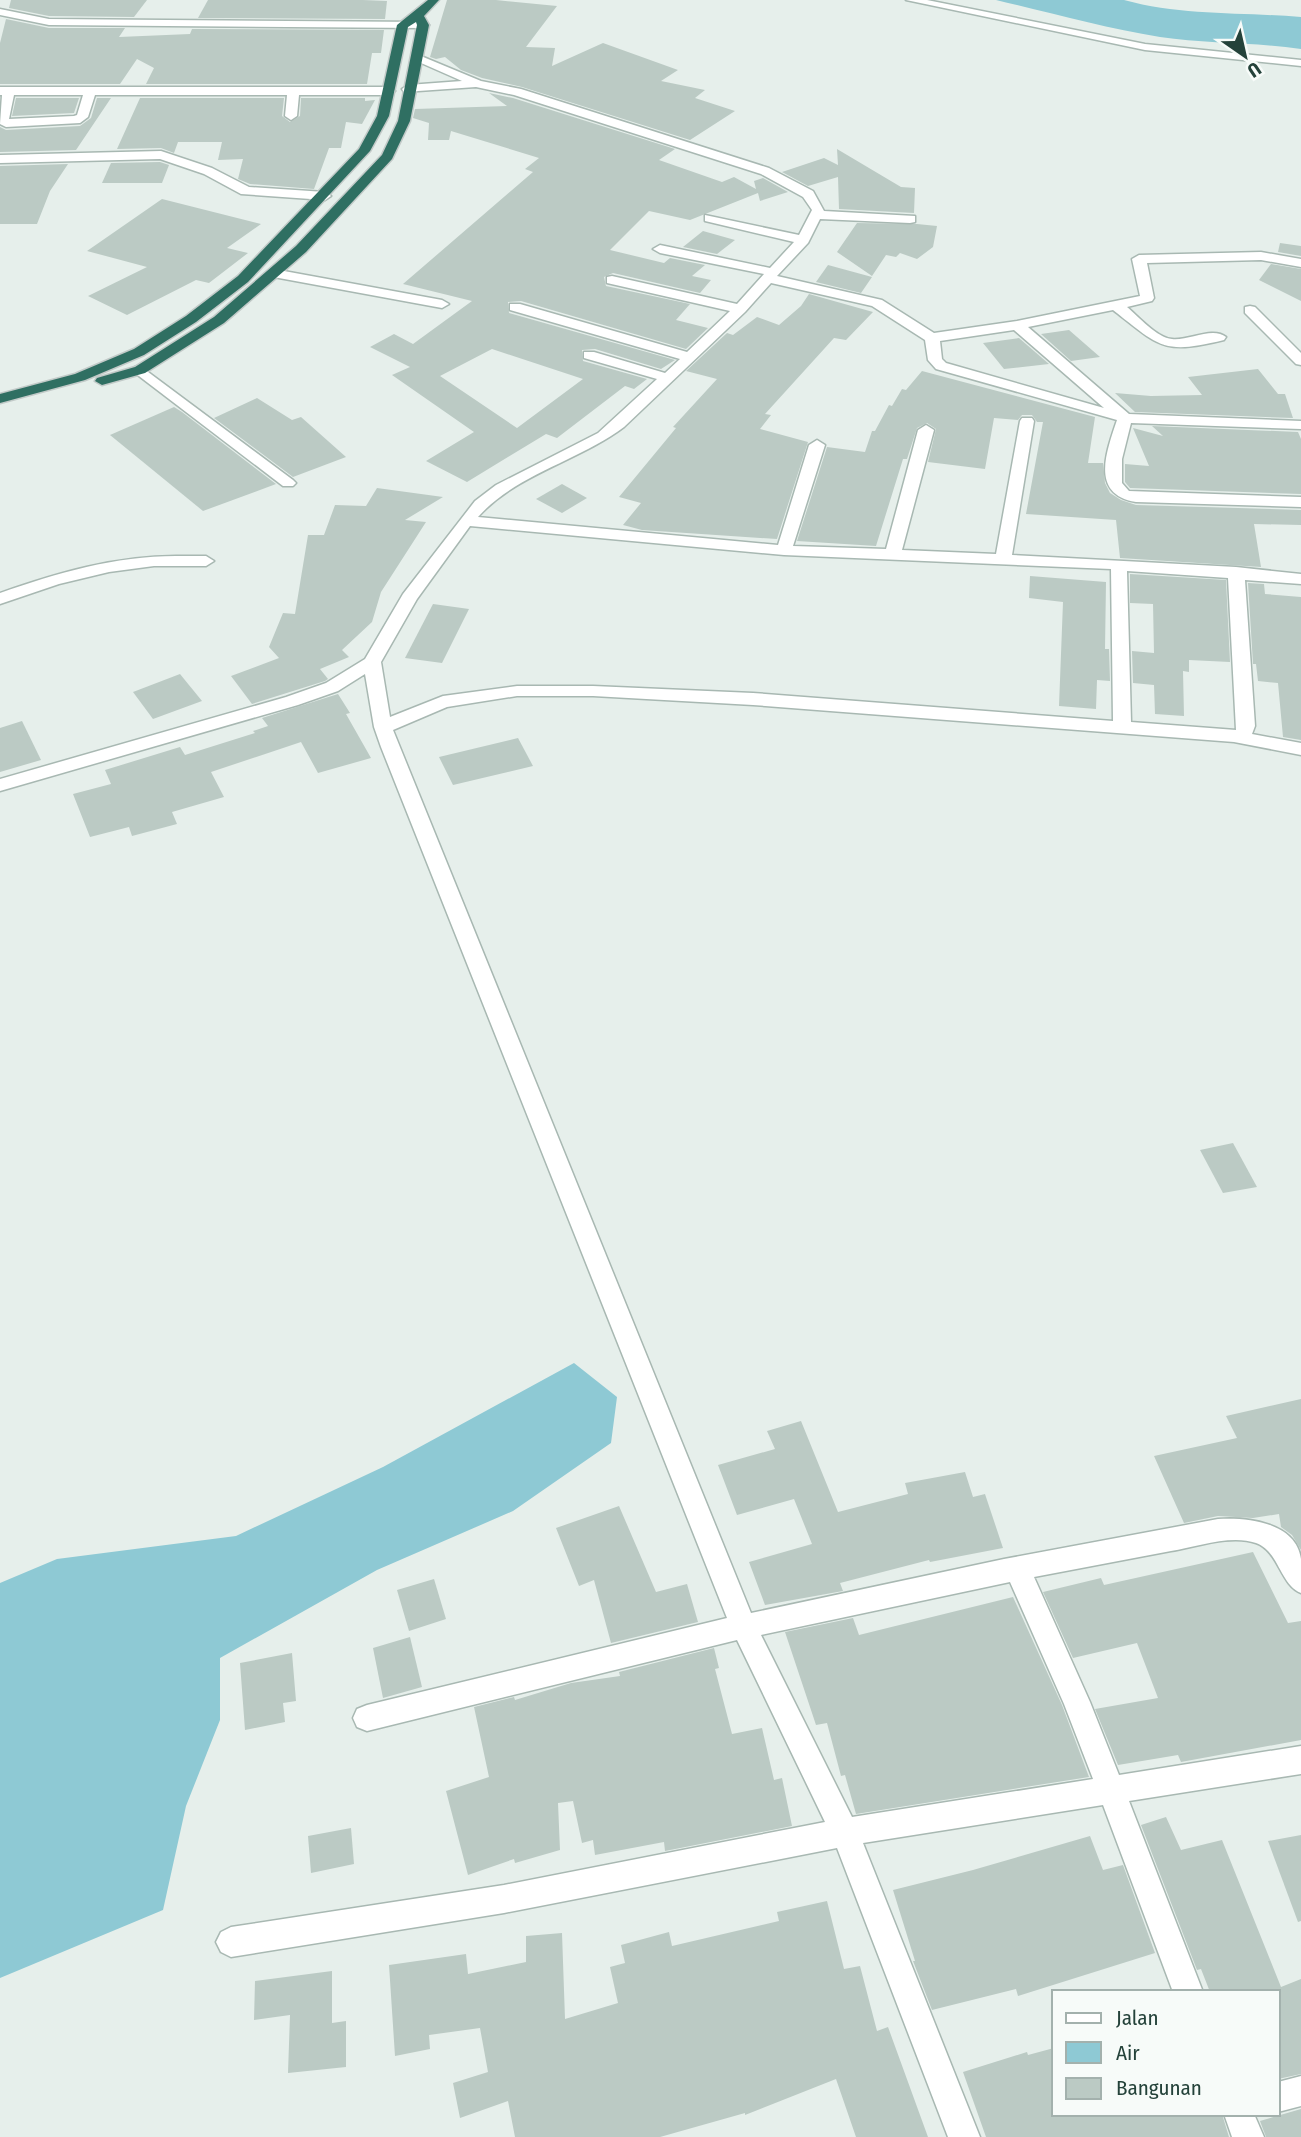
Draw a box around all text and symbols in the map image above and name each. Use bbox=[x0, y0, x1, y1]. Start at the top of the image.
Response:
north arrow bbox=[1210, 21, 1280, 91]
text: U bbox=[1243, 57, 1265, 82]
legend bbox=[1052, 1990, 1280, 2116]
text: Jalan bbox=[1116, 2005, 1159, 2031]
text: Air bbox=[1116, 2040, 1140, 2066]
text: Bangunan bbox=[1116, 2075, 1202, 2101]

